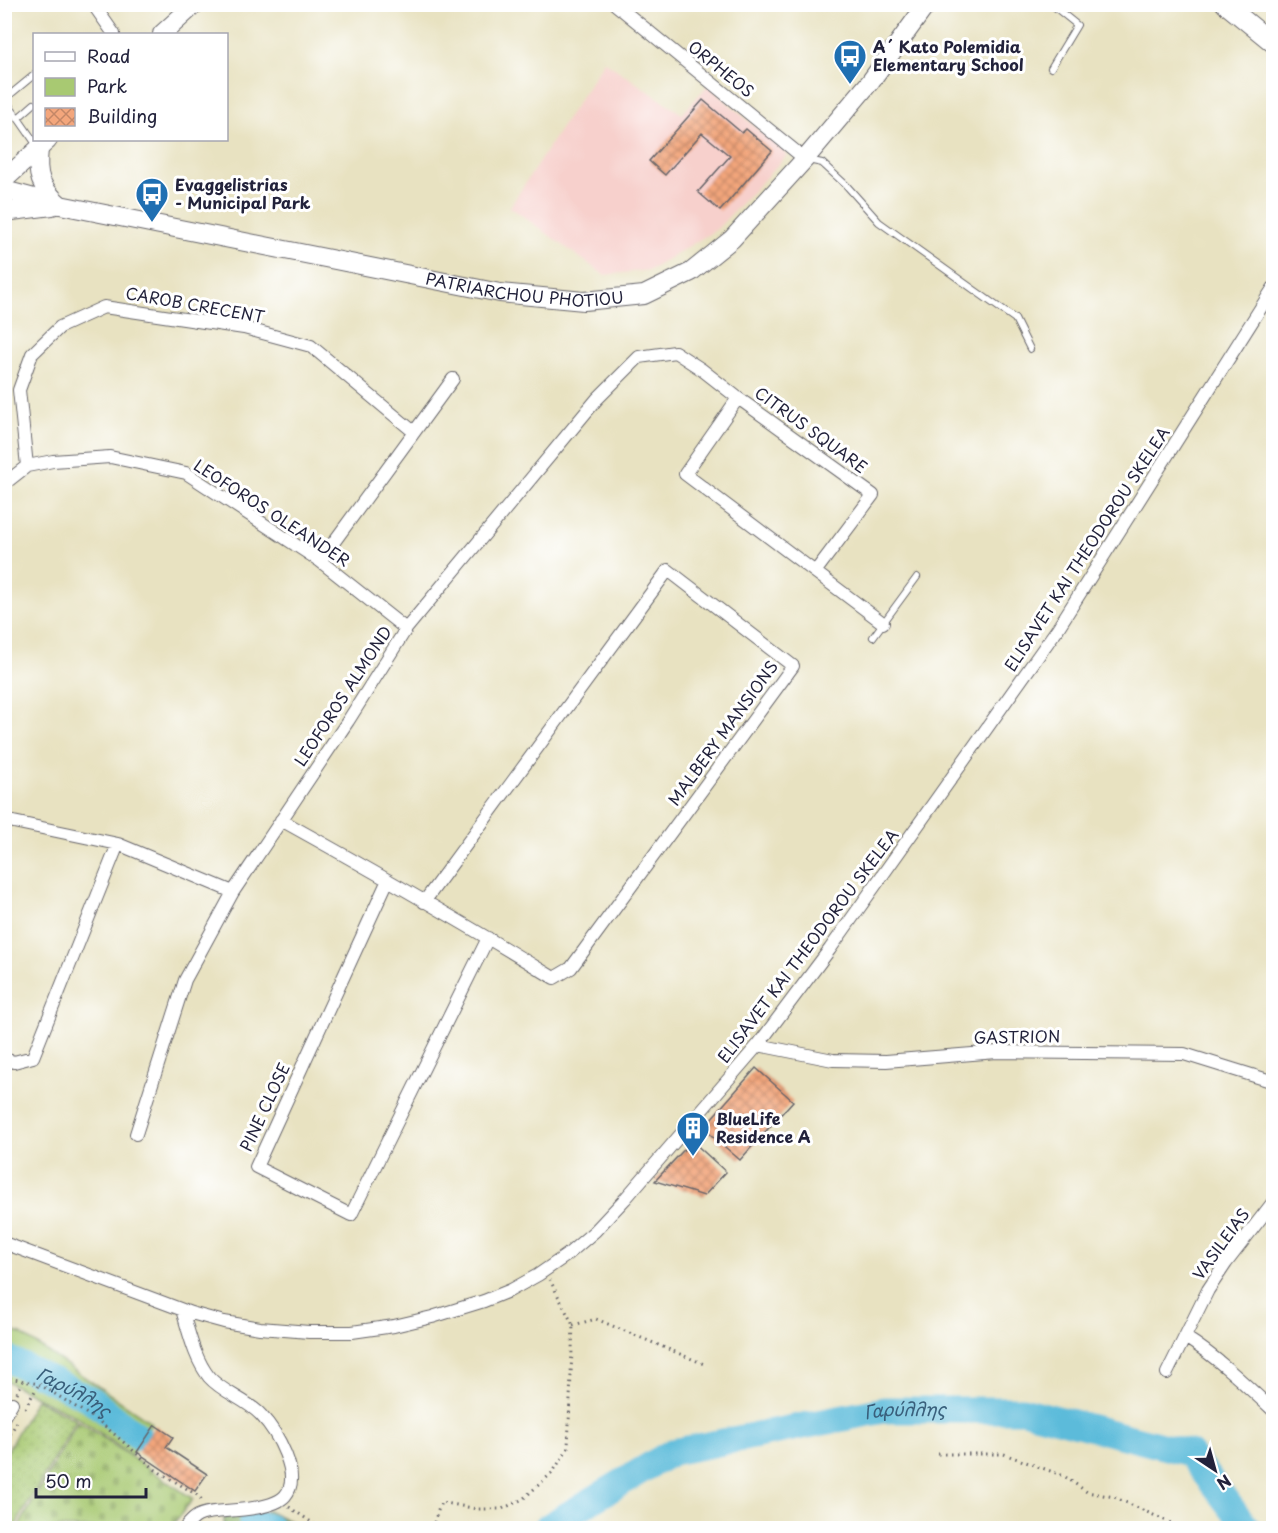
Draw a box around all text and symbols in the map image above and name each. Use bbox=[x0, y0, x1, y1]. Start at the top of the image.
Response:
legend bbox=[33, 33, 228, 141]
street label: ORPHEOS bbox=[684, 34, 760, 102]
place label: A´ Kato Polemidia Elementary School bbox=[873, 34, 1024, 76]
bus stop icon: A´ Kato Polemidia Elementary School bbox=[832, 38, 868, 85]
text: Road bbox=[87, 42, 131, 69]
text: Park bbox=[87, 72, 127, 99]
text: Building bbox=[87, 102, 157, 129]
place label: Evaggelistrias - Municipal Park bbox=[175, 172, 311, 214]
bus stop icon: Evaggelistrias - Municipal Park bbox=[134, 176, 170, 223]
street label: PATRIARCHOU PHOTIOU bbox=[424, 265, 625, 312]
street label: CAROB CRECENT bbox=[124, 280, 267, 328]
street label: CITRUS SQUARE bbox=[750, 380, 873, 478]
street label: ELISAVET KAI THEODOROU SKELEA bbox=[998, 421, 1174, 675]
street label: LEOFOROS OLEANDER bbox=[190, 452, 355, 572]
street label: LEOFOROS ALMOND bbox=[288, 620, 397, 770]
street label: MALBERY MANSIONS bbox=[661, 655, 783, 810]
street label: ELISAVET KAI THEODOROU SKELEA bbox=[711, 823, 903, 1067]
street label: GASTRION bbox=[973, 1023, 1061, 1049]
street label: PINE CLOSE bbox=[233, 1058, 295, 1155]
place label: BlueLife Residence A bbox=[716, 1106, 811, 1148]
building icon: BlueLife Residence A bbox=[675, 1110, 711, 1157]
street label: VASILEIAS bbox=[1186, 1203, 1254, 1284]
water label: Γαρύλλης bbox=[32, 1360, 119, 1424]
water label: Γαρύλλης bbox=[861, 1395, 948, 1426]
north arrow bbox=[1185, 1440, 1245, 1500]
scale bar bbox=[36, 1461, 146, 1499]
text: 50 m bbox=[45, 1467, 92, 1494]
text: N bbox=[1212, 1470, 1237, 1496]

